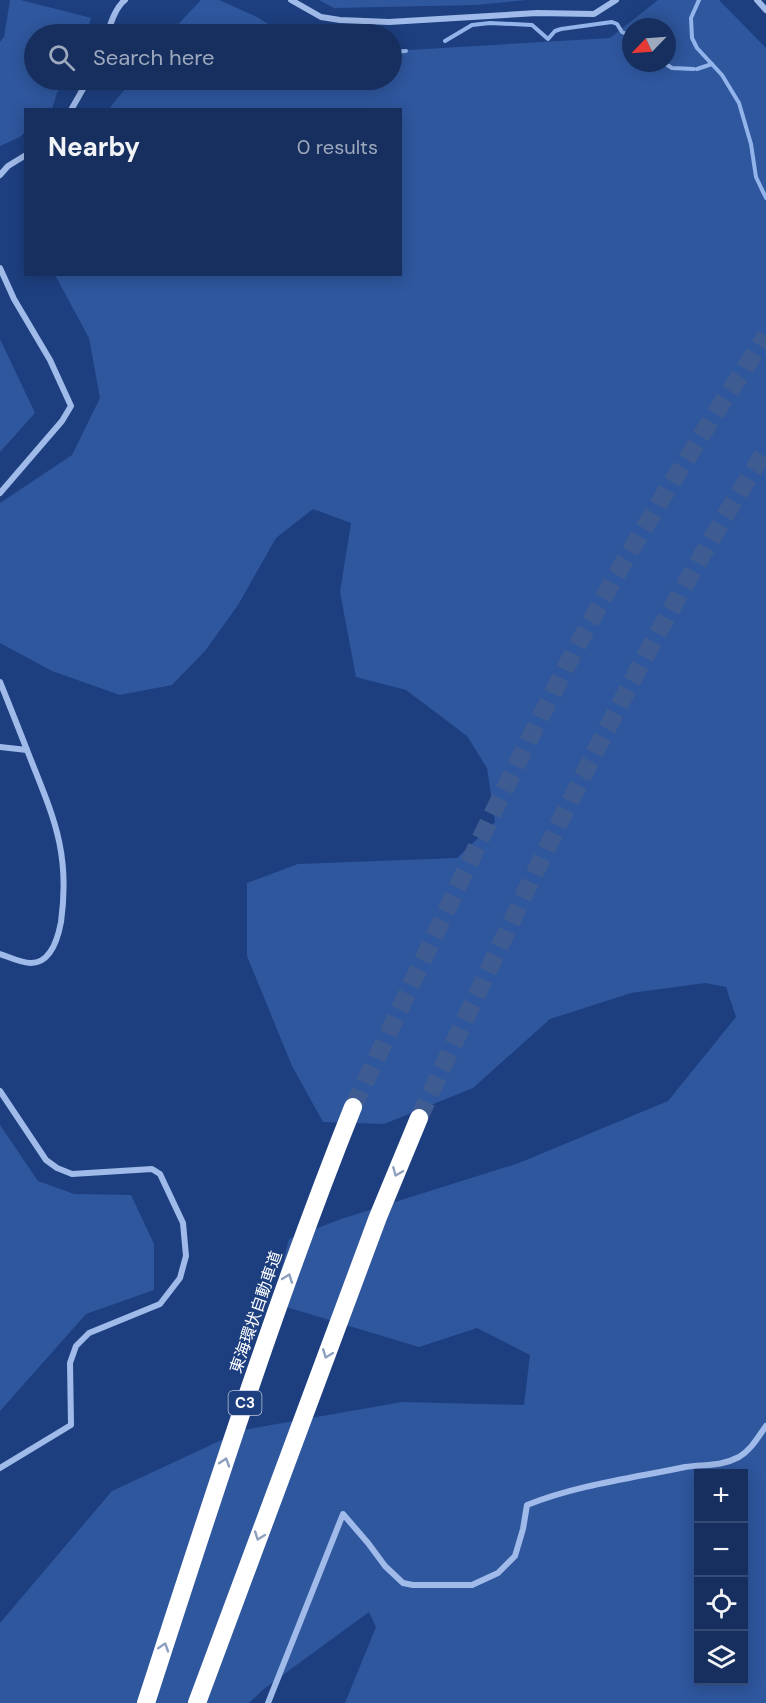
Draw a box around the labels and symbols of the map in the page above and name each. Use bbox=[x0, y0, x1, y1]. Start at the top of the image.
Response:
north arrow bbox=[622, 18, 676, 72]
one-way arrow bbox=[392, 1165, 404, 1176]
street label: 東海環状自動車道 bbox=[225, 1248, 287, 1376]
one-way arrow bbox=[281, 1273, 294, 1284]
one-way arrow bbox=[321, 1348, 334, 1358]
road number: C3 bbox=[228, 1391, 262, 1415]
one-way arrow bbox=[218, 1457, 230, 1468]
one-way arrow bbox=[253, 1530, 266, 1541]
one-way arrow bbox=[157, 1642, 169, 1653]

